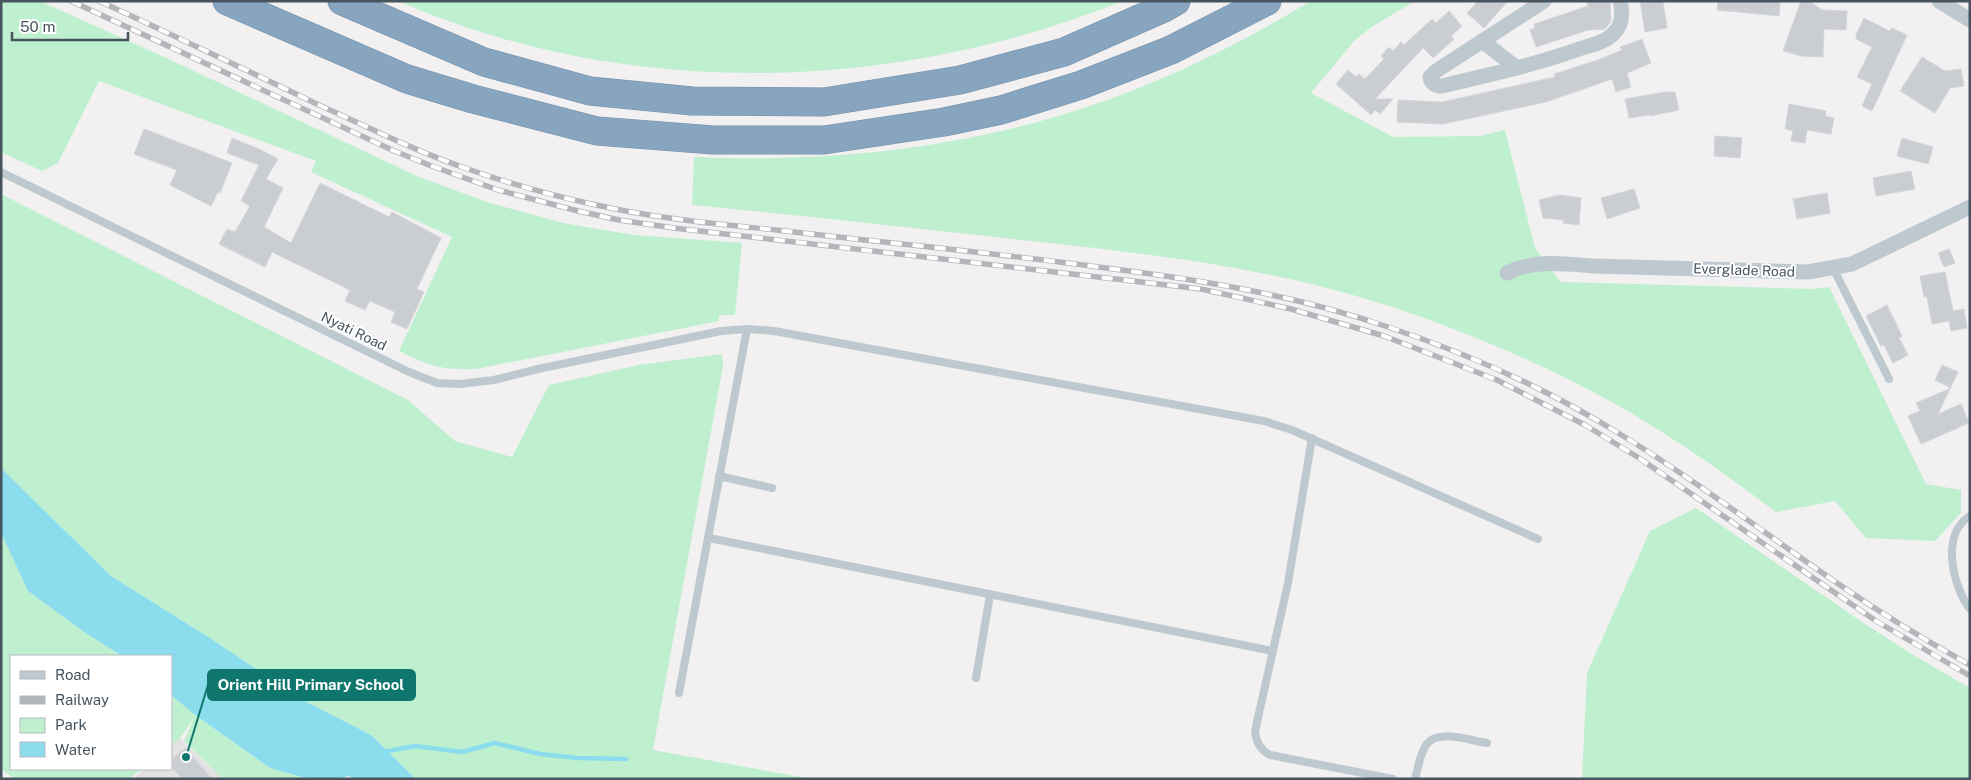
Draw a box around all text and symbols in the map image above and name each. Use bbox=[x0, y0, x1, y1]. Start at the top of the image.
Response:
scale bar bbox=[12, 10, 129, 42]
text: 50 m bbox=[20, 18, 55, 35]
street label: Everglade Road bbox=[1693, 260, 1795, 280]
street label: Nyati Road bbox=[319, 308, 389, 354]
legend bbox=[10, 655, 172, 770]
text: Road bbox=[55, 666, 91, 683]
callout: Orient Hill Primary School bbox=[208, 670, 415, 700]
text: Orient Hill Primary School bbox=[218, 676, 404, 693]
text: Railway bbox=[55, 691, 109, 708]
text: Park bbox=[55, 716, 87, 733]
text: Water bbox=[55, 741, 97, 758]

